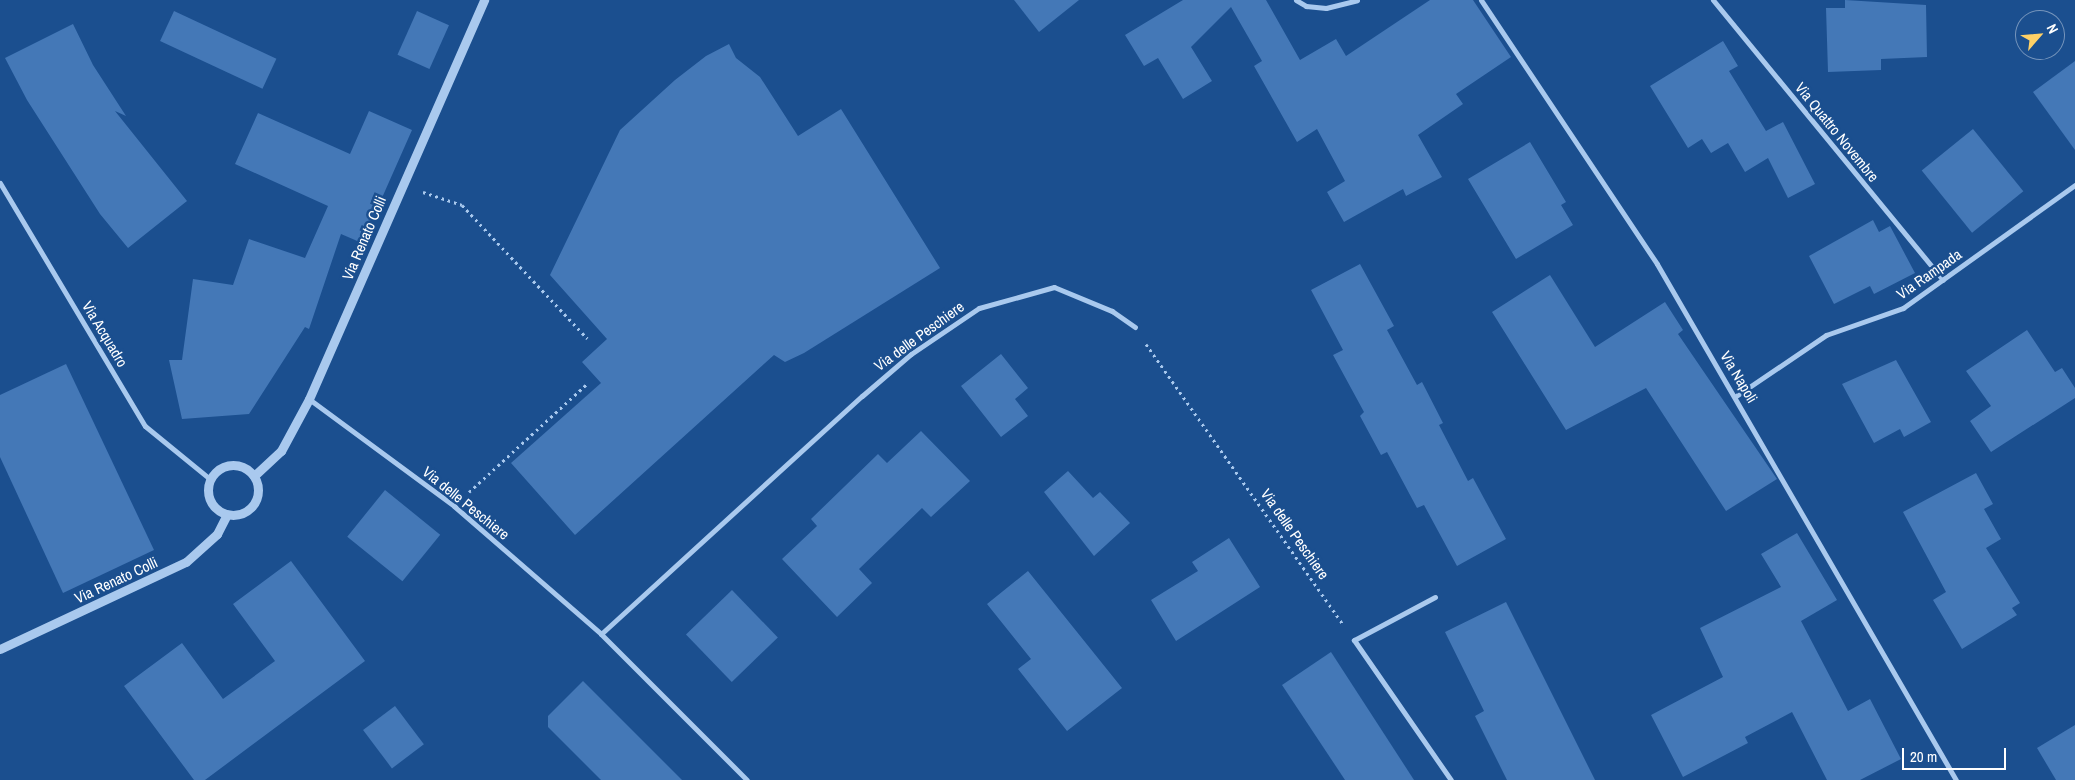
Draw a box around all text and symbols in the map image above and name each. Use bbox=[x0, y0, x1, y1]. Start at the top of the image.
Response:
north arrow bbox=[2015, 10, 2065, 60]
text: N bbox=[2043, 21, 2062, 36]
street label: Via Quattro Novembre bbox=[1791, 79, 1883, 185]
street label: Via Renato Colli bbox=[338, 193, 390, 283]
street label: Via Rampada bbox=[1893, 245, 1965, 303]
street label: Via delle Peschiere bbox=[871, 297, 967, 375]
street label: Via Acquadro bbox=[78, 298, 132, 370]
street label: Via Napoli bbox=[1717, 348, 1761, 406]
street label: Via delle Peschiere bbox=[419, 463, 513, 543]
street label: Via delle Peschiere bbox=[1257, 485, 1333, 583]
street label: Via Renato Colli bbox=[72, 553, 160, 607]
scale bar bbox=[1905, 738, 2009, 770]
text: 20 m bbox=[1910, 746, 1937, 767]

